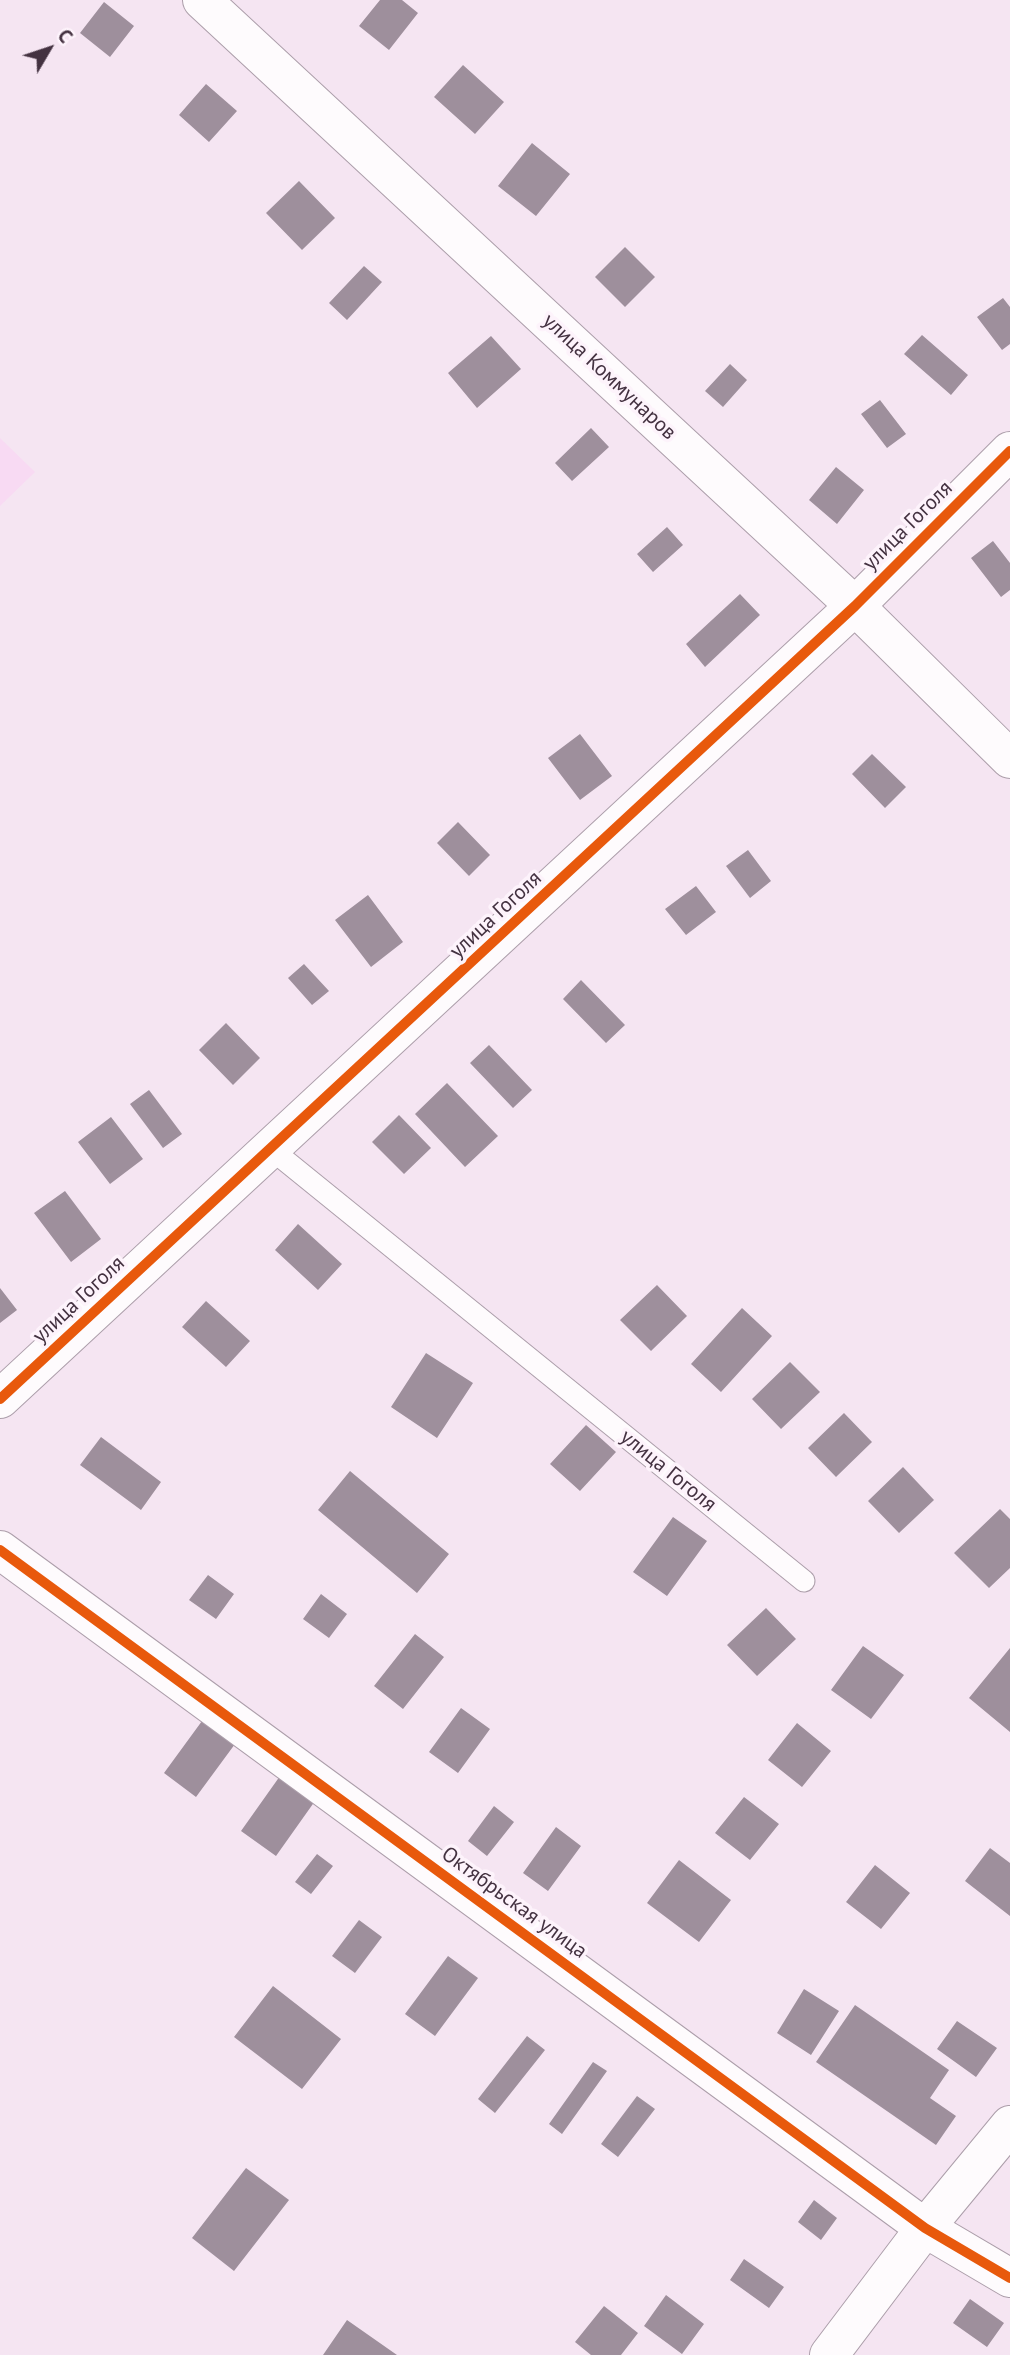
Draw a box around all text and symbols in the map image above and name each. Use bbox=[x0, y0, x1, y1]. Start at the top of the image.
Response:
north arrow bbox=[14, 14, 84, 84]
text: С bbox=[53, 24, 78, 47]
street label: улица Коммунаров bbox=[537, 309, 681, 445]
street label: улица Гоголя bbox=[858, 476, 958, 576]
street label: улица Гоголя bbox=[445, 866, 547, 964]
street label: улица Гоголя bbox=[28, 1251, 130, 1349]
street label: улица Гоголя bbox=[615, 1425, 721, 1517]
street label: Октябрьская улица bbox=[436, 1842, 592, 1964]

